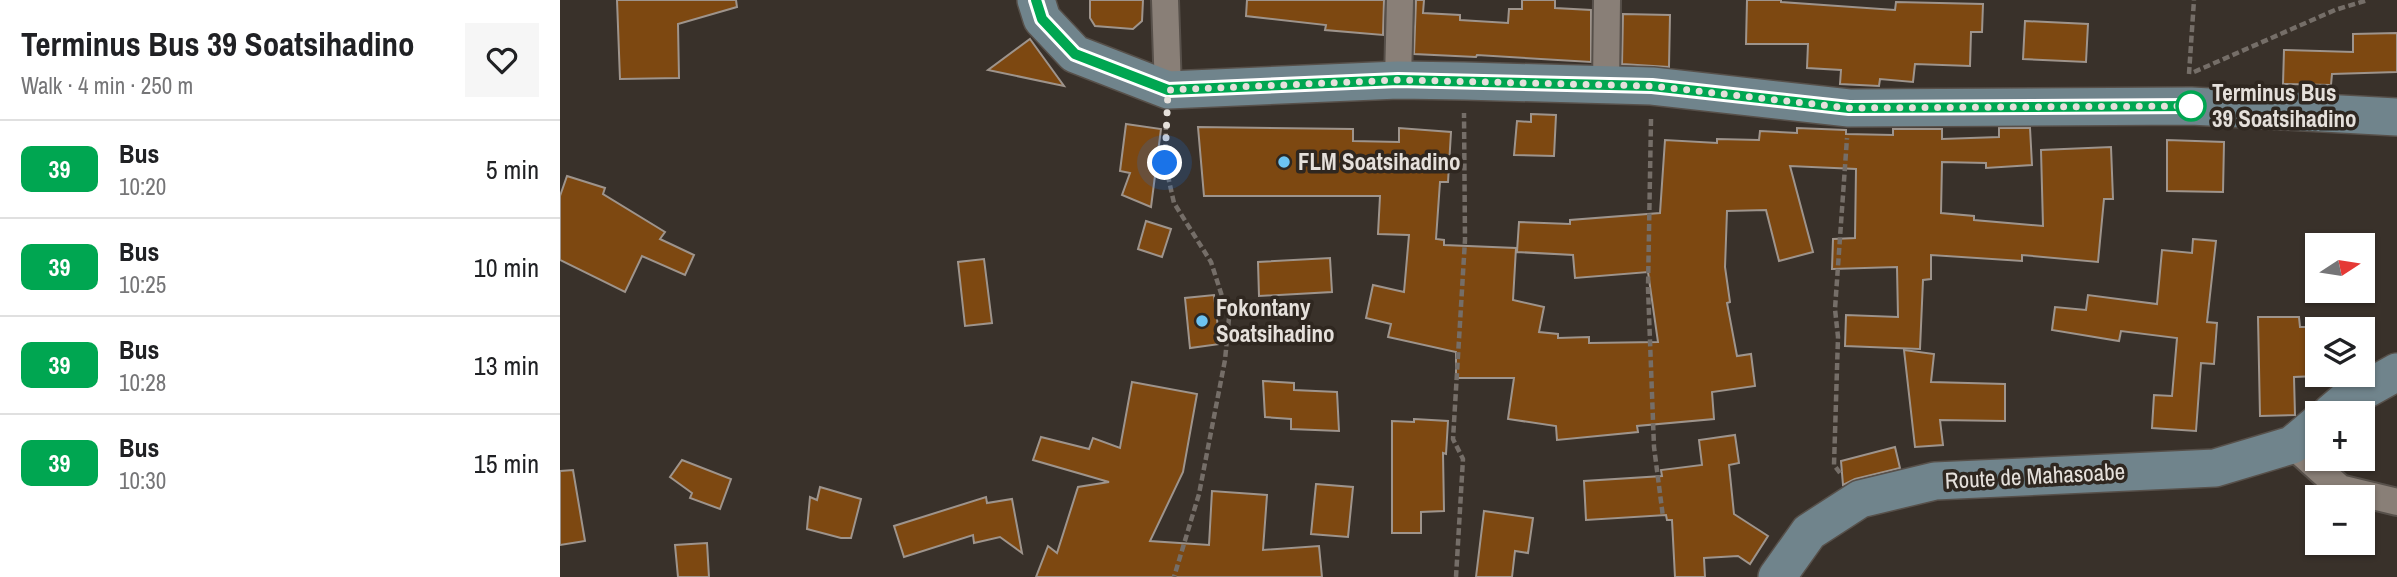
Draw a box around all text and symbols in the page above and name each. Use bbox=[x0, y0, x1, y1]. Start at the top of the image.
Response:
text: Terminus Bus 39 Soatsihadino bbox=[21, 22, 415, 66]
button: heart bbox=[465, 23, 539, 97]
text: Walk · 4 min · 250 m bbox=[21, 70, 193, 101]
place label: Terminus Bus 39 Soatsihadino bbox=[2212, 77, 2357, 134]
marker: Terminus Bus 39 Soatsihadino bbox=[2176, 91, 2206, 121]
text: Bus bbox=[119, 136, 159, 171]
your location bbox=[1147, 145, 1182, 180]
place label: FLM Soatsihadino bbox=[1298, 146, 1460, 177]
text: 5 min bbox=[486, 152, 539, 187]
text: 39 bbox=[49, 153, 70, 185]
marker: FLM Soatsihadino bbox=[1276, 154, 1292, 170]
text: 10:20 bbox=[119, 171, 166, 202]
north arrow bbox=[2305, 233, 2375, 303]
map controls bbox=[2305, 233, 2375, 555]
text: Bus bbox=[119, 234, 159, 269]
text: 10 min bbox=[474, 250, 539, 285]
text: 39 bbox=[49, 251, 70, 283]
text: 10:25 bbox=[119, 269, 166, 300]
place label: Fokontany Soatsihadino bbox=[1216, 292, 1334, 349]
marker: Fokontany Soatsihadino bbox=[1194, 313, 1210, 329]
button: layers bbox=[2305, 317, 2375, 387]
text: Bus bbox=[119, 332, 159, 367]
text: 13 min bbox=[474, 348, 539, 383]
text: 39 bbox=[49, 349, 70, 381]
text: 10:28 bbox=[119, 367, 166, 398]
button: + bbox=[2305, 401, 2375, 471]
text: Bus bbox=[119, 430, 159, 465]
text: 15 min bbox=[474, 446, 539, 481]
text: 39 bbox=[49, 447, 70, 479]
street label: Route de Mahasoabe bbox=[1944, 455, 2126, 496]
text: 10:30 bbox=[119, 465, 166, 496]
button: − bbox=[2305, 485, 2375, 555]

